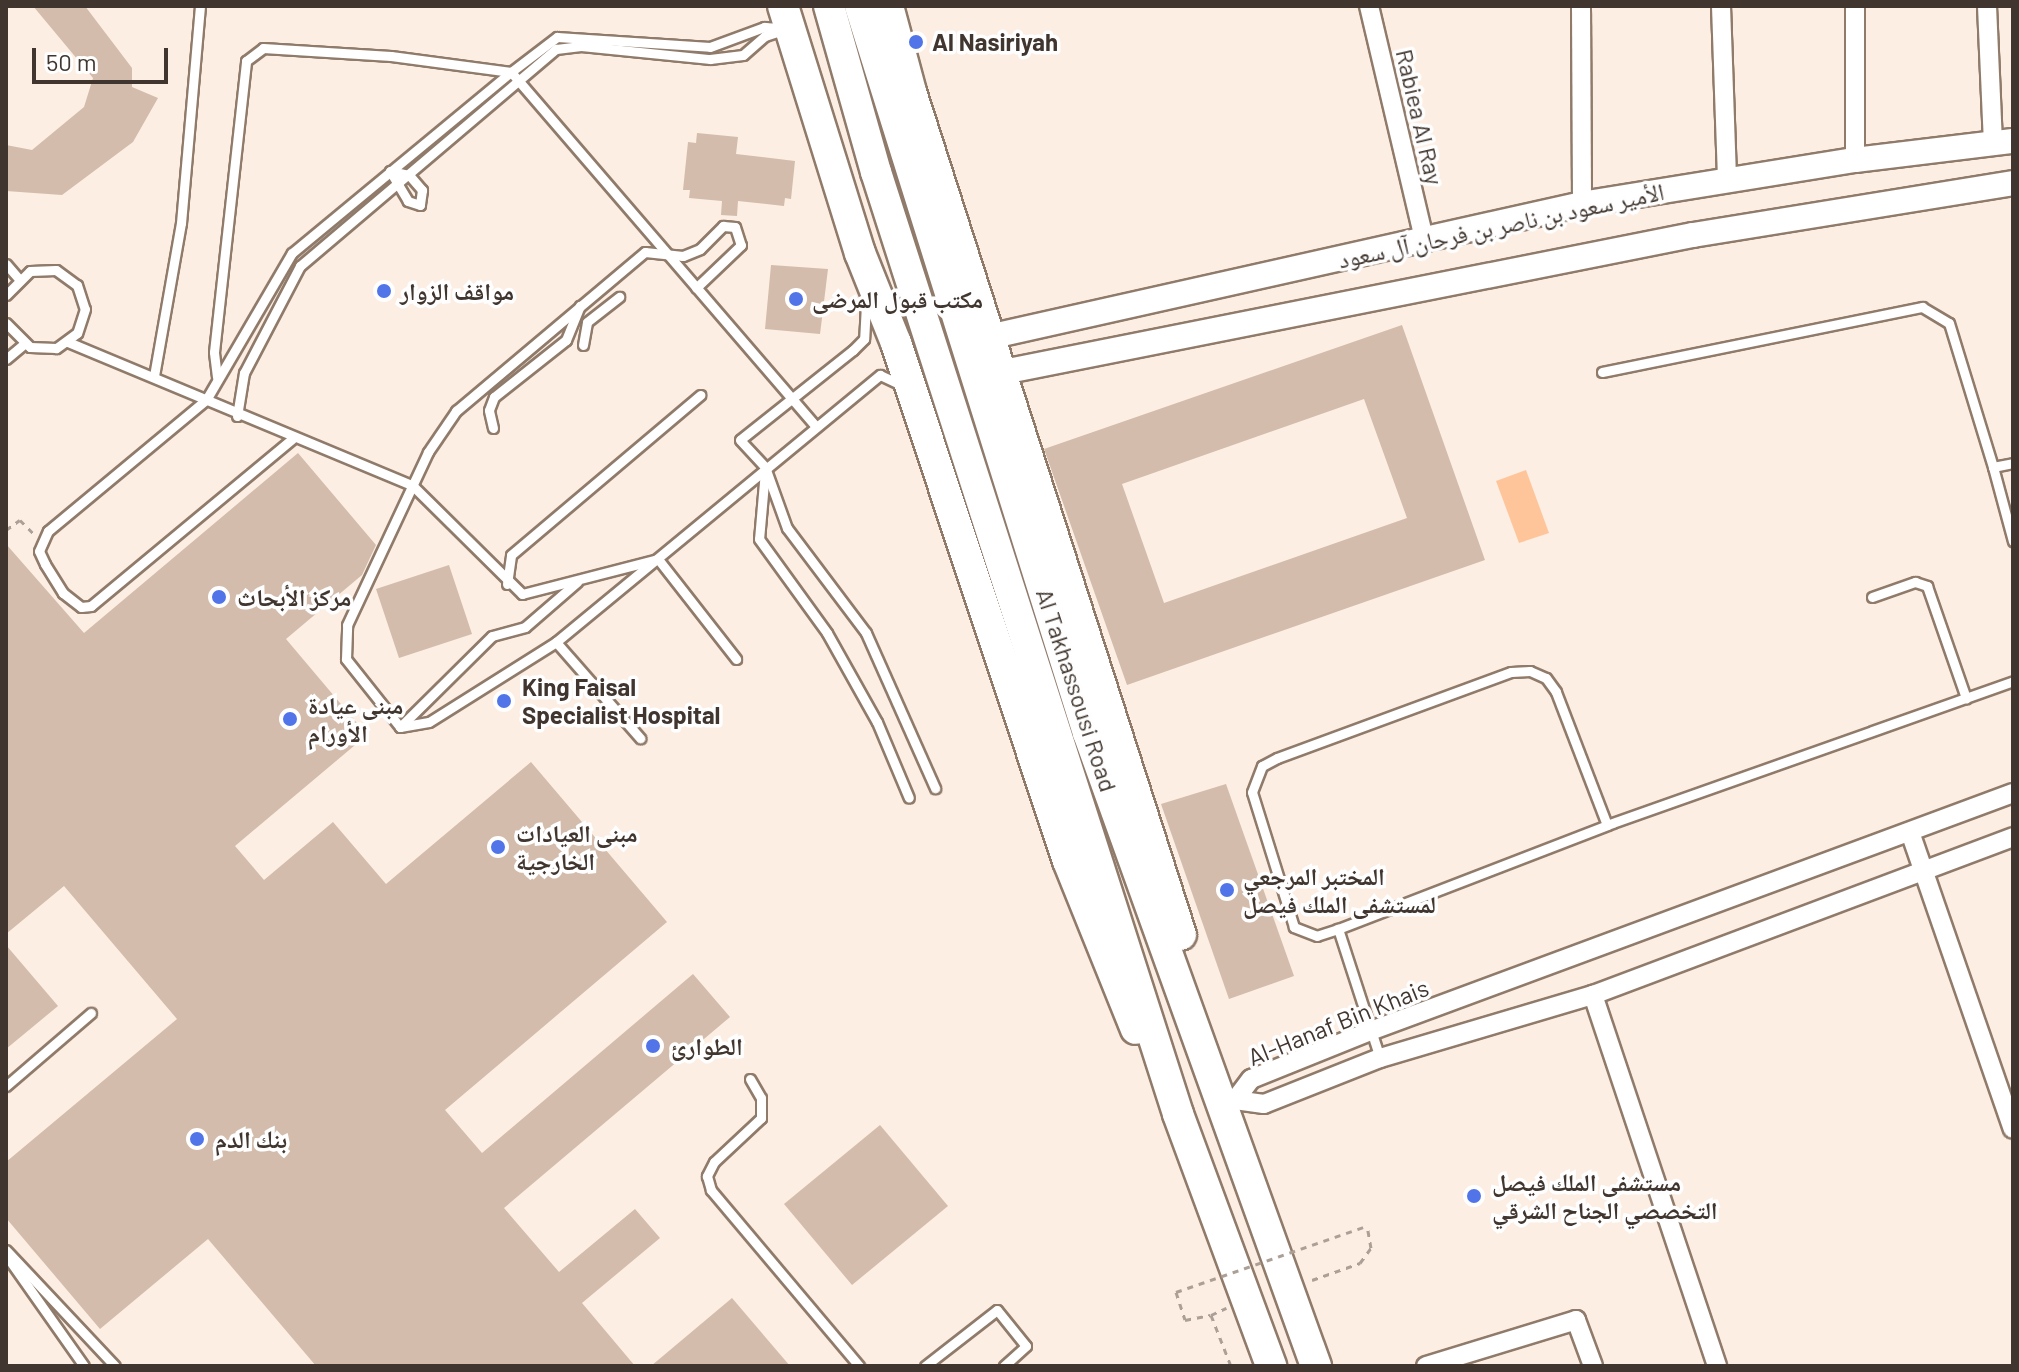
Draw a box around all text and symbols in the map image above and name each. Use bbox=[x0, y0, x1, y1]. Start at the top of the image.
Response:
place label: Al Nasiriyah bbox=[932, 28, 1058, 56]
scale bar bbox=[36, 32, 172, 82]
marker: Al Nasiriyah bbox=[907, 33, 925, 51]
street label: Rabiea Al Ray bbox=[1390, 46, 1450, 188]
text: 50 m bbox=[46, 47, 97, 76]
street label: الأمير سعود بن ناصر بن فرحان آل سعود bbox=[1335, 176, 1667, 274]
place label: مواقف الزوار bbox=[400, 277, 514, 305]
marker: مواقف الزوار bbox=[375, 282, 393, 300]
place label: مكتب قبول المرضى bbox=[812, 285, 983, 313]
marker: مكتب قبول المرضى bbox=[787, 290, 805, 308]
place label: مركز الأبحاث bbox=[237, 583, 351, 611]
street label: Al Takhassousi Road bbox=[1031, 585, 1123, 795]
marker: مركز الأبحاث bbox=[208, 586, 230, 608]
place label: King Faisal Specialist Hospital bbox=[522, 673, 720, 729]
marker: King Faisal Specialist Hospital bbox=[493, 690, 515, 712]
place label: مبنى عيادة الأورام bbox=[308, 691, 403, 747]
marker: مبنى عيادة الأورام bbox=[279, 708, 301, 730]
place label: مبنى العيادات الخارجية bbox=[516, 819, 638, 875]
marker: مبنى العيادات الخارجية bbox=[487, 836, 509, 858]
place label: المختبر المرجعي لمستشفى الملك فيصل bbox=[1243, 862, 1436, 918]
marker: المختبر المرجعي لمستشفى الملك فيصل bbox=[1218, 881, 1236, 899]
street label: Al-Hanaf Bin Khais bbox=[1243, 973, 1433, 1071]
place label: الطوارئ bbox=[671, 1032, 743, 1060]
marker: الطوارئ bbox=[642, 1035, 664, 1057]
place label: بنك الدم bbox=[215, 1125, 287, 1153]
marker: بنك الدم bbox=[186, 1128, 208, 1150]
place label: مستشفى الملك فيصل التخصصي الجناح الشرقي bbox=[1492, 1168, 1718, 1224]
marker: مستشفى الملك فيصل التخصصي الجناح الشرقي bbox=[1463, 1185, 1485, 1207]

